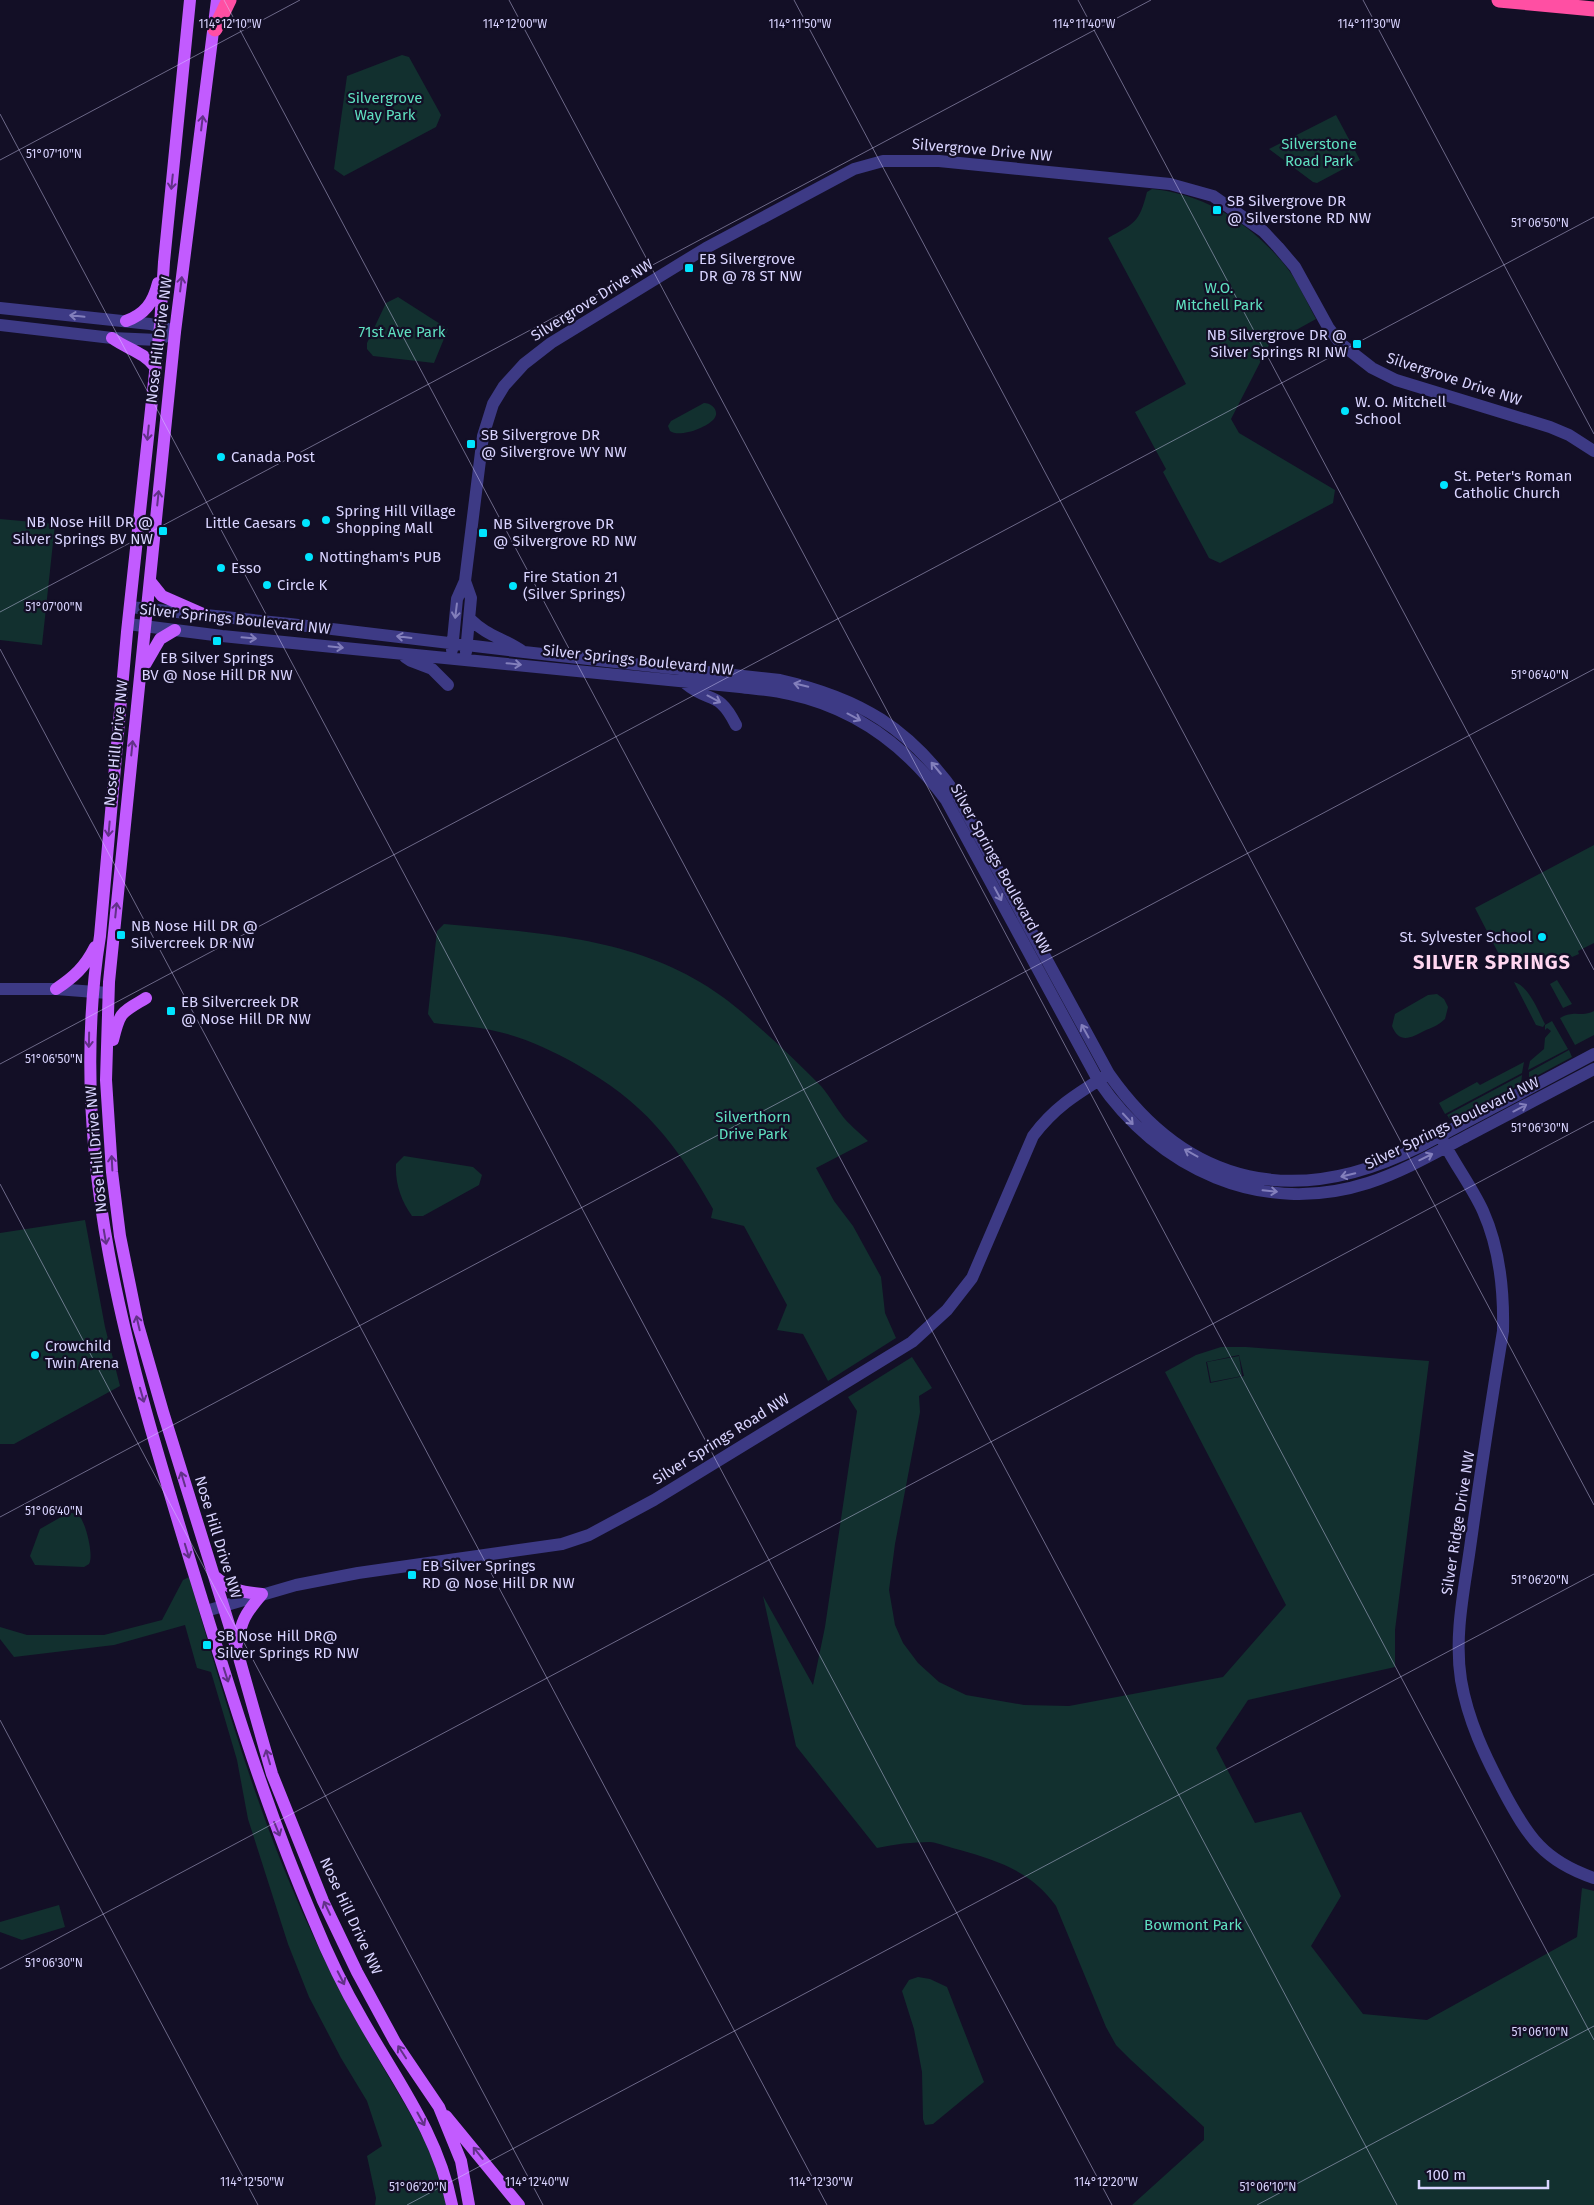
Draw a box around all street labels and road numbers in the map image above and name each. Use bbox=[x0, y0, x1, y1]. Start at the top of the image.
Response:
street label: Silvergrove Drive NW bbox=[911, 135, 1054, 165]
street label: Silvergrove Drive NW bbox=[528, 255, 657, 345]
street label: Nose Hill Drive NW bbox=[142, 275, 176, 404]
street label: Silvergrove Drive NW bbox=[1384, 349, 1524, 410]
street label: Silver Springs Boulevard NW bbox=[139, 600, 332, 638]
street label: Silver Springs Boulevard NW bbox=[542, 641, 735, 679]
street label: Nose Hill Drive NW bbox=[100, 678, 132, 807]
street label: Silver Springs Boulevard NW bbox=[947, 781, 1056, 958]
street label: Silver Springs Boulevard NW bbox=[1362, 1073, 1543, 1173]
street label: Nose Hill Drive NW bbox=[81, 1084, 111, 1213]
street label: Silver Springs Road NW bbox=[649, 1389, 793, 1488]
street label: Silver Ridge Drive NW bbox=[1438, 1449, 1478, 1596]
street label: Nose Hill Drive NW bbox=[191, 1474, 245, 1601]
street label: Nose Hill Drive NW bbox=[316, 1855, 386, 1978]

